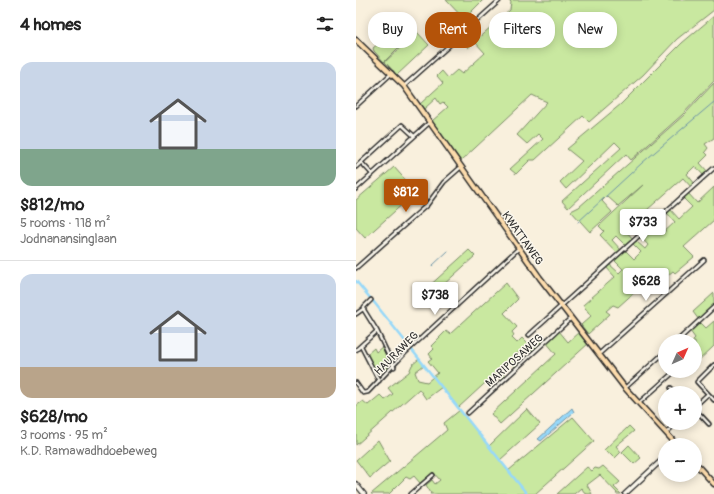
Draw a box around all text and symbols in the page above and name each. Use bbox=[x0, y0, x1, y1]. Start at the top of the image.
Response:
chip: Buy bbox=[368, 12, 417, 48]
chip: Rent bbox=[425, 12, 481, 48]
chip: Filters bbox=[489, 12, 555, 48]
chip: New bbox=[563, 12, 617, 48]
icon: filters bbox=[314, 13, 336, 35]
text: 4 homes bbox=[20, 14, 81, 35]
icon: home bbox=[142, 88, 214, 160]
pin: $812 bbox=[382, 179, 430, 213]
text: $812 bbox=[393, 184, 419, 200]
text: $812/mo bbox=[20, 194, 84, 215]
street label: KWATTAWEG bbox=[499, 209, 546, 268]
pin: $733 bbox=[619, 209, 667, 243]
text: $733 bbox=[629, 214, 657, 230]
text: 5 rooms · 118 m² bbox=[20, 215, 110, 231]
text: Jodnanansinglaan bbox=[20, 231, 117, 247]
pin: $628 bbox=[622, 268, 670, 302]
text: $628 bbox=[632, 273, 660, 289]
pin: $738 bbox=[411, 282, 459, 316]
text: $738 bbox=[421, 287, 449, 303]
icon: home bbox=[142, 300, 214, 372]
street label: HAURAWEG bbox=[372, 329, 421, 378]
street label: MARIPOSAWEG bbox=[483, 331, 546, 390]
north arrow bbox=[658, 334, 702, 378]
map controls bbox=[658, 334, 702, 482]
button: + bbox=[658, 386, 702, 430]
text: $628/mo bbox=[20, 406, 88, 427]
text: 3 rooms · 95 m² bbox=[20, 427, 108, 443]
button: − bbox=[658, 438, 702, 482]
text: K.D. Ramawadhdoebeweg bbox=[20, 443, 157, 459]

